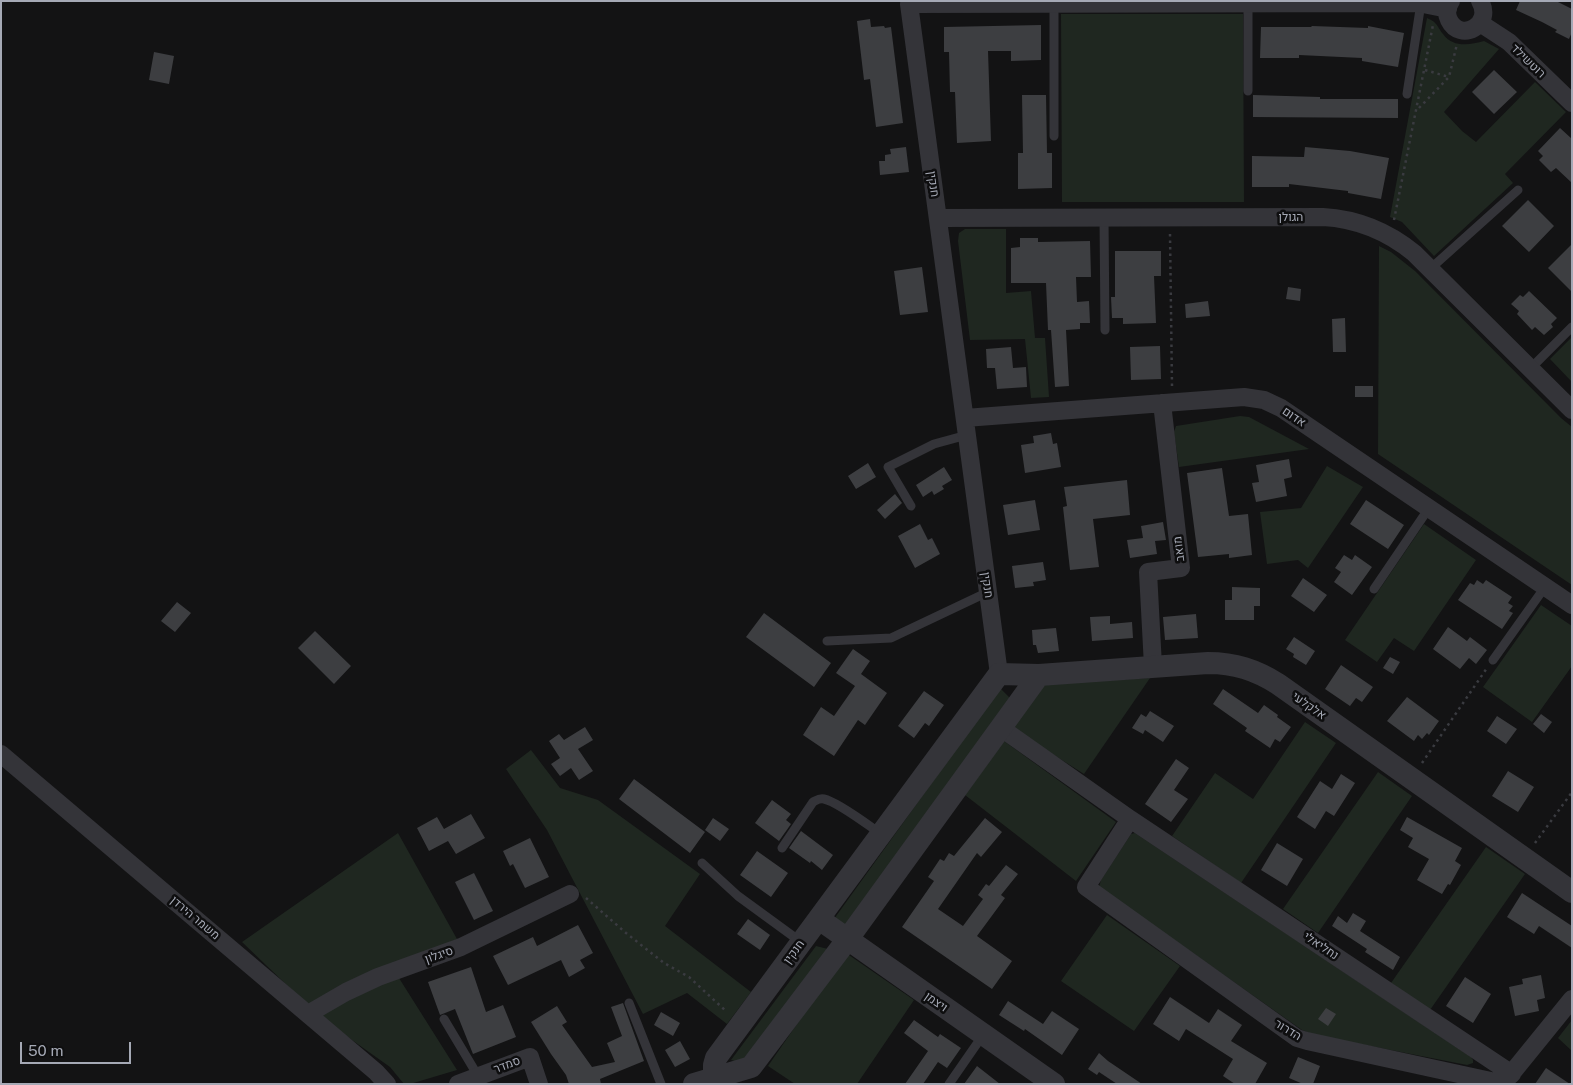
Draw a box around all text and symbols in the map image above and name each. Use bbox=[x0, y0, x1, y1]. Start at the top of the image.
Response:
street label: רוטשילד bbox=[1508, 41, 1548, 81]
street label: חנקין bbox=[924, 170, 942, 198]
street label: הגולן bbox=[1279, 210, 1303, 224]
street label: אדום bbox=[1280, 404, 1308, 430]
street label: מואב bbox=[1170, 536, 1188, 562]
street label: חנקין bbox=[978, 571, 996, 599]
street label: אלקלעי bbox=[1289, 689, 1329, 723]
street label: משמר הירדן bbox=[167, 893, 223, 943]
street label: נחליאלי bbox=[1301, 929, 1341, 963]
street label: חנקין bbox=[780, 937, 808, 967]
street label: סיגלון bbox=[423, 943, 455, 967]
street label: ויצמן bbox=[922, 989, 950, 1015]
street label: הדרור bbox=[1272, 1016, 1304, 1044]
scale bar bbox=[22, 1032, 134, 1064]
text: 50 m bbox=[28, 1042, 63, 1059]
street label: סמדר bbox=[492, 1053, 522, 1077]

